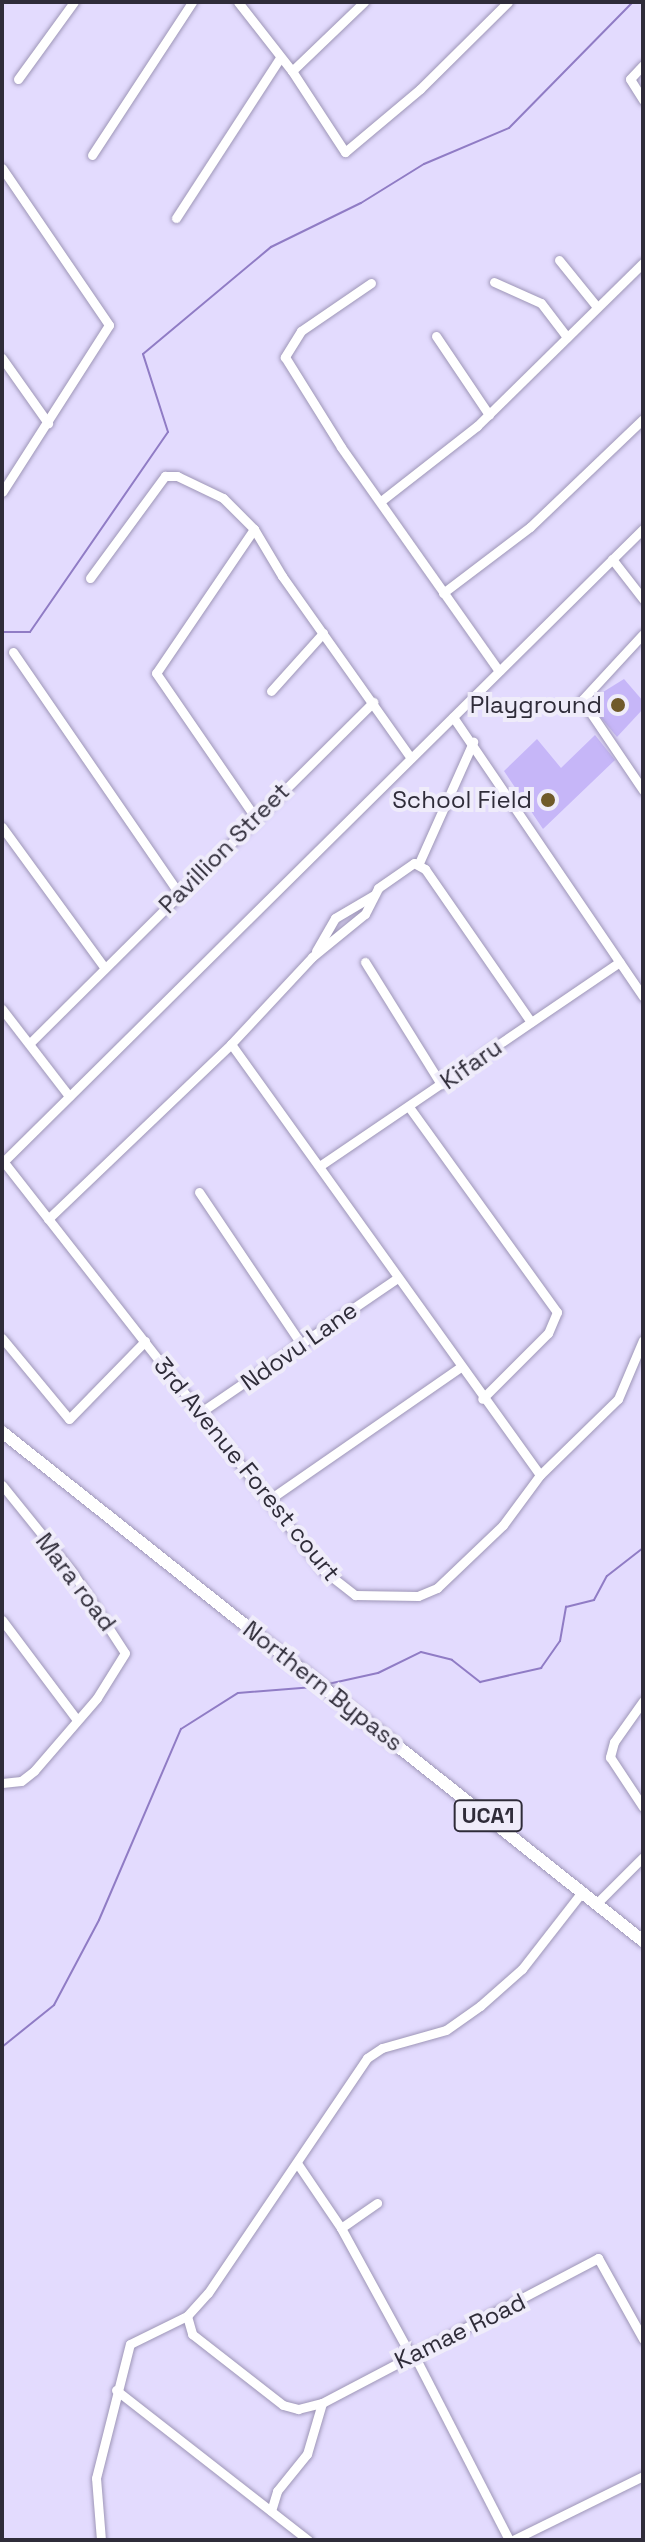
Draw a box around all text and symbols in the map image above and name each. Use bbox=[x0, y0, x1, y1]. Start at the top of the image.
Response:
place label: Playground bbox=[470, 691, 602, 719]
marker: Playground bbox=[609, 696, 627, 714]
street label: Pavillion Street bbox=[153, 777, 295, 919]
place label: School Field bbox=[392, 786, 532, 814]
marker: School Field bbox=[539, 791, 557, 809]
street label: Kifaru bbox=[435, 1033, 507, 1095]
street label: Ndovu Lane bbox=[235, 1295, 363, 1397]
street label: 3rd Avenue Forest court bbox=[148, 1351, 346, 1587]
street label: Mara road bbox=[30, 1527, 122, 1637]
street label: Northern Bypass bbox=[237, 1615, 409, 1757]
road number: UCA1 bbox=[452, 1798, 524, 1834]
street label: Kamae Road bbox=[390, 2287, 530, 2375]

